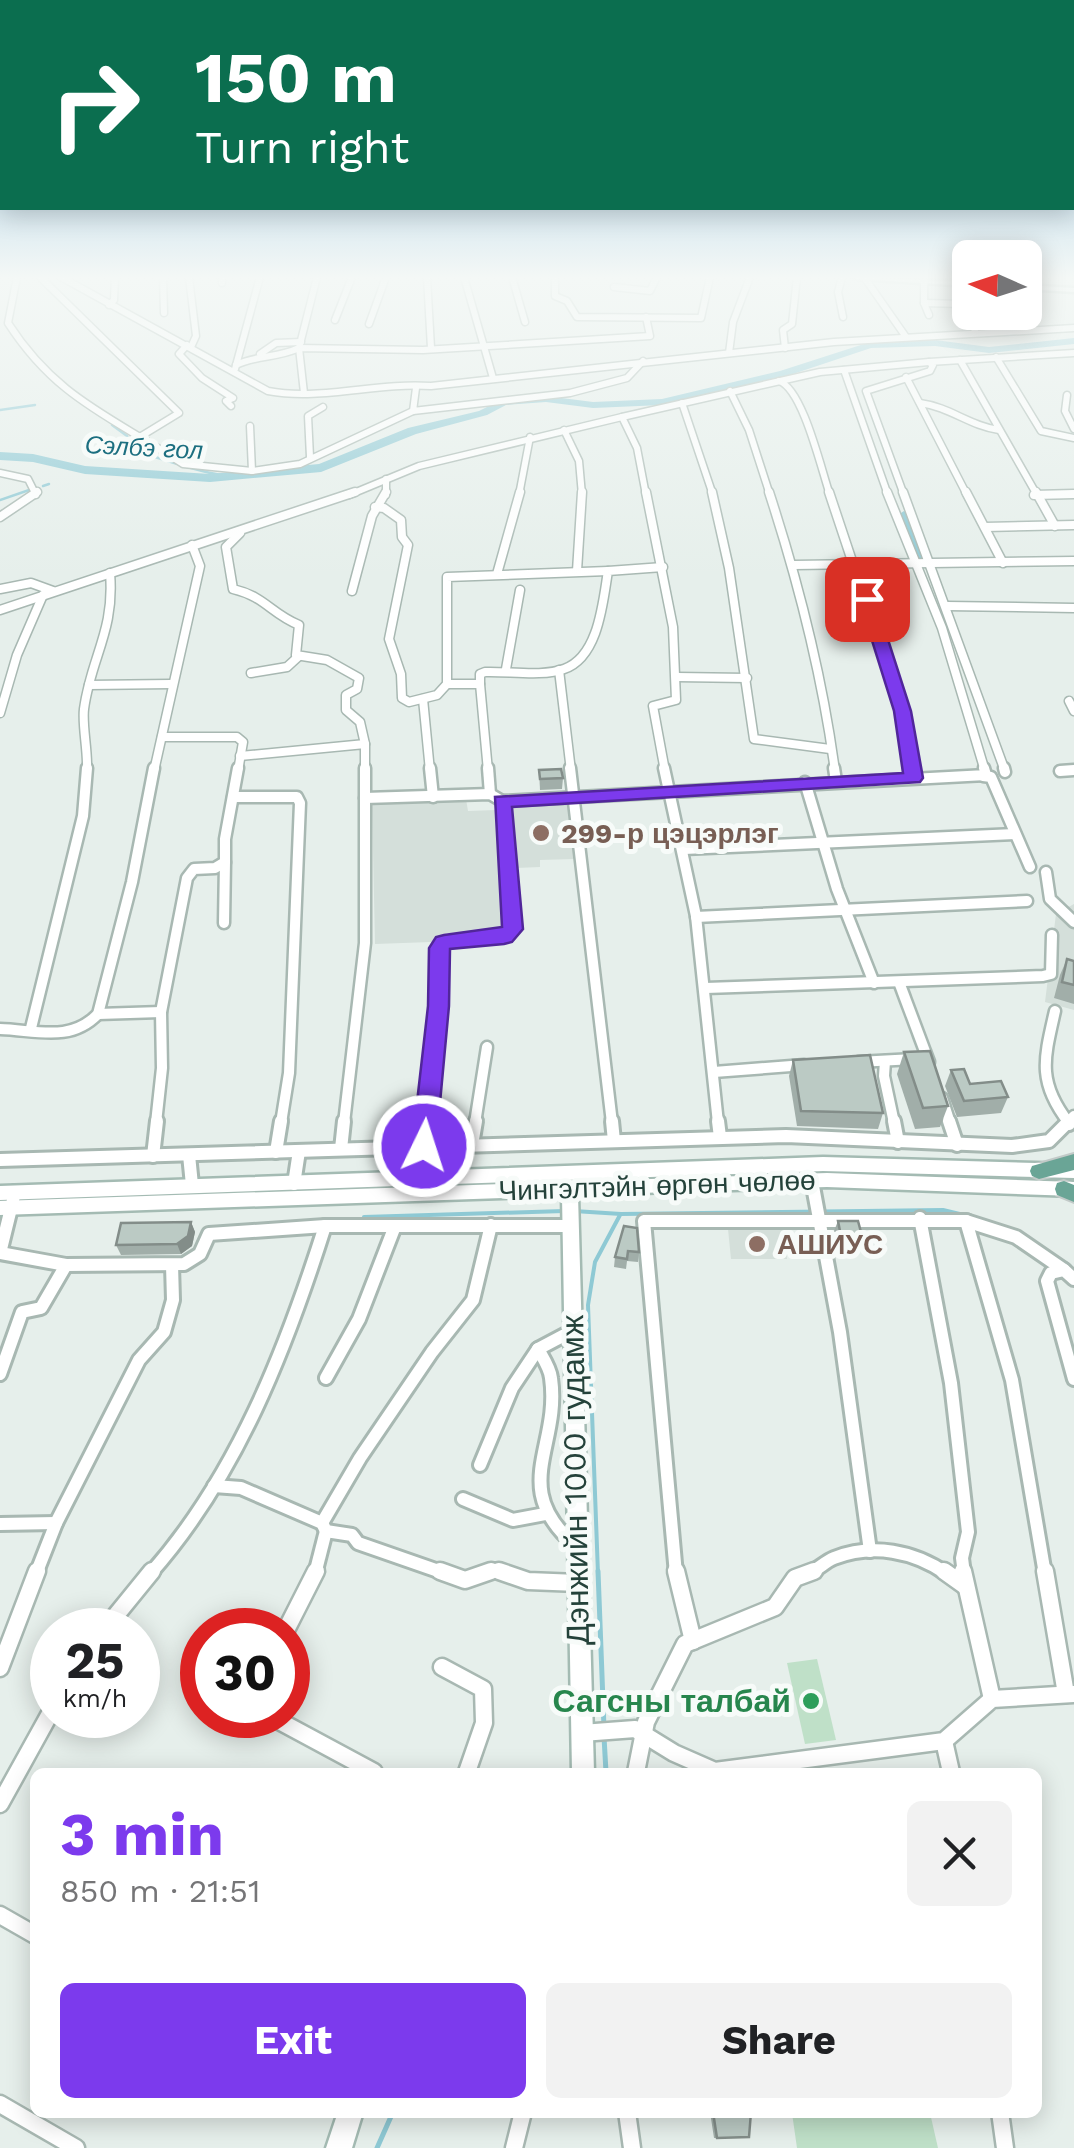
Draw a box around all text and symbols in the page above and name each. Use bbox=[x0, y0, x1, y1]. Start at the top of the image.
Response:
text: 150 m bbox=[195, 37, 397, 119]
icon: right bbox=[30, 40, 160, 170]
text: Turn right bbox=[195, 121, 409, 174]
north arrow bbox=[952, 240, 1042, 330]
map controls bbox=[952, 240, 1042, 330]
water label: Сэлбэ гол bbox=[84, 430, 204, 465]
pin bbox=[825, 557, 910, 642]
icon: arrive bbox=[840, 572, 895, 627]
place label: 299-р цэцэрлэг bbox=[561, 817, 779, 850]
marker: 299-р цэцэрлэг bbox=[530, 822, 552, 844]
position arrow bbox=[372, 1094, 476, 1198]
street label: Чингэлтэйн өргөн чөлөө bbox=[498, 1163, 816, 1208]
place label: АШИУС bbox=[777, 1228, 883, 1261]
marker: АШИУС bbox=[746, 1233, 768, 1255]
street label: Дэнжийн 1000 гудамж bbox=[553, 1314, 597, 1645]
speed limit sign: 30 bbox=[180, 1608, 310, 1738]
text: 25 bbox=[66, 1631, 124, 1690]
place label: Сагсны талбай bbox=[553, 1682, 791, 1720]
text: km/h bbox=[63, 1684, 127, 1713]
marker: Сагсны талбай bbox=[800, 1690, 822, 1712]
text: 3 min bbox=[60, 1799, 224, 1870]
button: close bbox=[907, 1801, 1012, 1906]
text: 850 m · 21:51 bbox=[60, 1872, 260, 1910]
button: Exit bbox=[60, 1983, 526, 2098]
button: Share bbox=[546, 1983, 1012, 2098]

